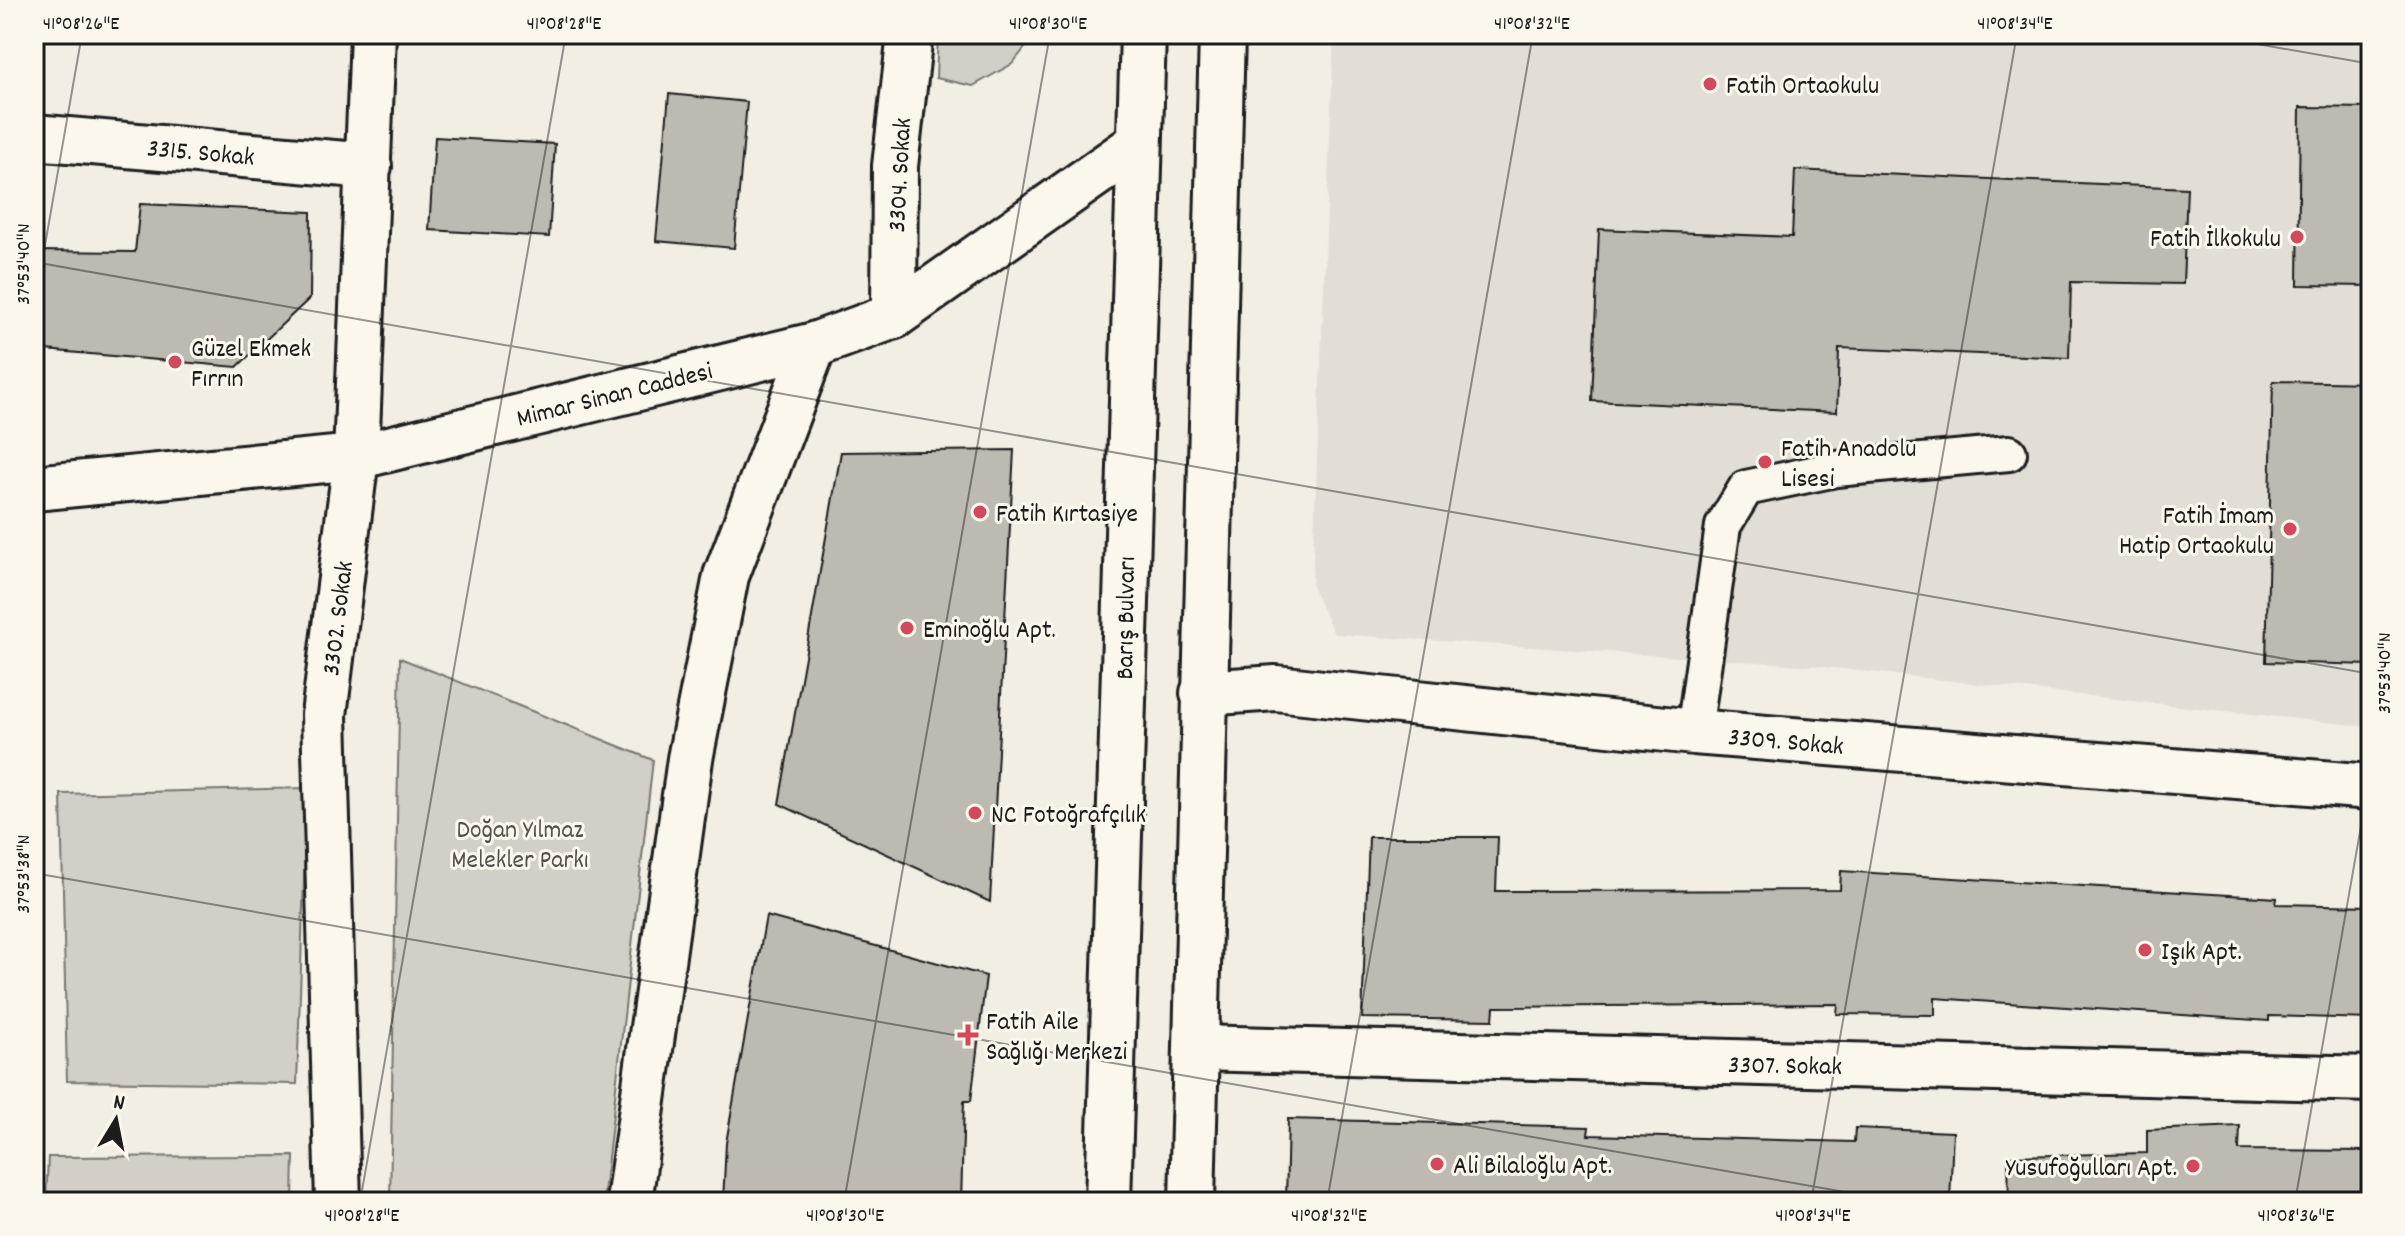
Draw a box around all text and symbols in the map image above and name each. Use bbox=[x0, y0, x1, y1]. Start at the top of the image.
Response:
text: 41°08'26"E bbox=[43, 11, 119, 39]
text: 41°08'28"E bbox=[527, 11, 601, 39]
text: 41°08'30"E bbox=[1009, 11, 1087, 39]
text: 41°08'32"E bbox=[1494, 11, 1570, 39]
text: 41°08'34"E bbox=[1977, 11, 2053, 39]
place label: Fatih Ortaokulu bbox=[1726, 69, 1879, 106]
marker: Fatih Ortaokulu bbox=[1701, 75, 1719, 93]
street label: 3304. Sokak bbox=[880, 117, 923, 234]
street label: 3315. Sokak bbox=[145, 131, 256, 178]
place label: Fatih İlkokulu bbox=[2150, 222, 2281, 259]
text: 37°53'40"N bbox=[11, 223, 39, 305]
marker: Fatih İlkokulu bbox=[2288, 228, 2306, 246]
place label: Güzel Ekmek Fırrın bbox=[191, 332, 311, 399]
marker: Güzel Ekmek Fırrın bbox=[166, 353, 184, 371]
street label: Mimar Sinan Caddesi bbox=[513, 354, 717, 439]
place label: Fatih Anadolu Lisesi bbox=[1781, 432, 1917, 499]
marker: Fatih Anadolu Lisesi bbox=[1756, 453, 1774, 471]
place label: Fatih Kırtasiye bbox=[996, 497, 1138, 534]
place label: Fatih İmam Hatip Ortaokulu bbox=[2119, 499, 2274, 566]
marker: Fatih Kırtasiye bbox=[971, 503, 989, 521]
marker: Fatih İmam Hatip Ortaokulu bbox=[2281, 520, 2299, 538]
street label: Barış Bulvarı bbox=[1108, 556, 1147, 680]
street label: 3302. Sokak bbox=[314, 559, 365, 678]
place label: Eminoğlu Apt. bbox=[923, 613, 1056, 650]
marker: Eminoğlu Apt. bbox=[898, 619, 916, 637]
text: 37°53'40"N bbox=[2372, 632, 2400, 714]
street label: 3309. Sokak bbox=[1726, 720, 1845, 767]
place label: NC Fotoğrafçılık bbox=[991, 798, 1146, 835]
marker: NC Fotoğrafçılık bbox=[966, 804, 984, 822]
park label: Doğan Yılmaz Melekler Parkı bbox=[451, 813, 589, 880]
text: 37°53'38"N bbox=[11, 835, 39, 913]
place label: Işık Apt. bbox=[2161, 935, 2242, 972]
marker: Işık Apt. bbox=[2136, 941, 2154, 959]
place label: Fatih Aile Sağlığı Merkezi bbox=[986, 1005, 1127, 1072]
marker: Fatih Aile Sağlığı Merkezi bbox=[957, 1024, 979, 1046]
street label: 3307. Sokak bbox=[1728, 1048, 1842, 1087]
north arrow bbox=[76, 1080, 156, 1160]
text: N bbox=[111, 1088, 127, 1120]
place label: Ali Bilaloğlu Apt. bbox=[1453, 1149, 1612, 1186]
place label: Yusufoğulları Apt. bbox=[2006, 1151, 2177, 1188]
marker: Ali Bilaloğlu Apt. bbox=[1428, 1155, 1446, 1173]
marker: Yusufoğulları Apt. bbox=[2184, 1157, 2202, 1175]
text: 41°08'28"E bbox=[325, 1203, 399, 1231]
text: 41°08'30"E bbox=[806, 1203, 884, 1231]
text: 41°08'32"E bbox=[1291, 1203, 1367, 1231]
text: 41°08'34"E bbox=[1775, 1203, 1851, 1231]
text: 41°08'36"E bbox=[2258, 1203, 2334, 1231]

